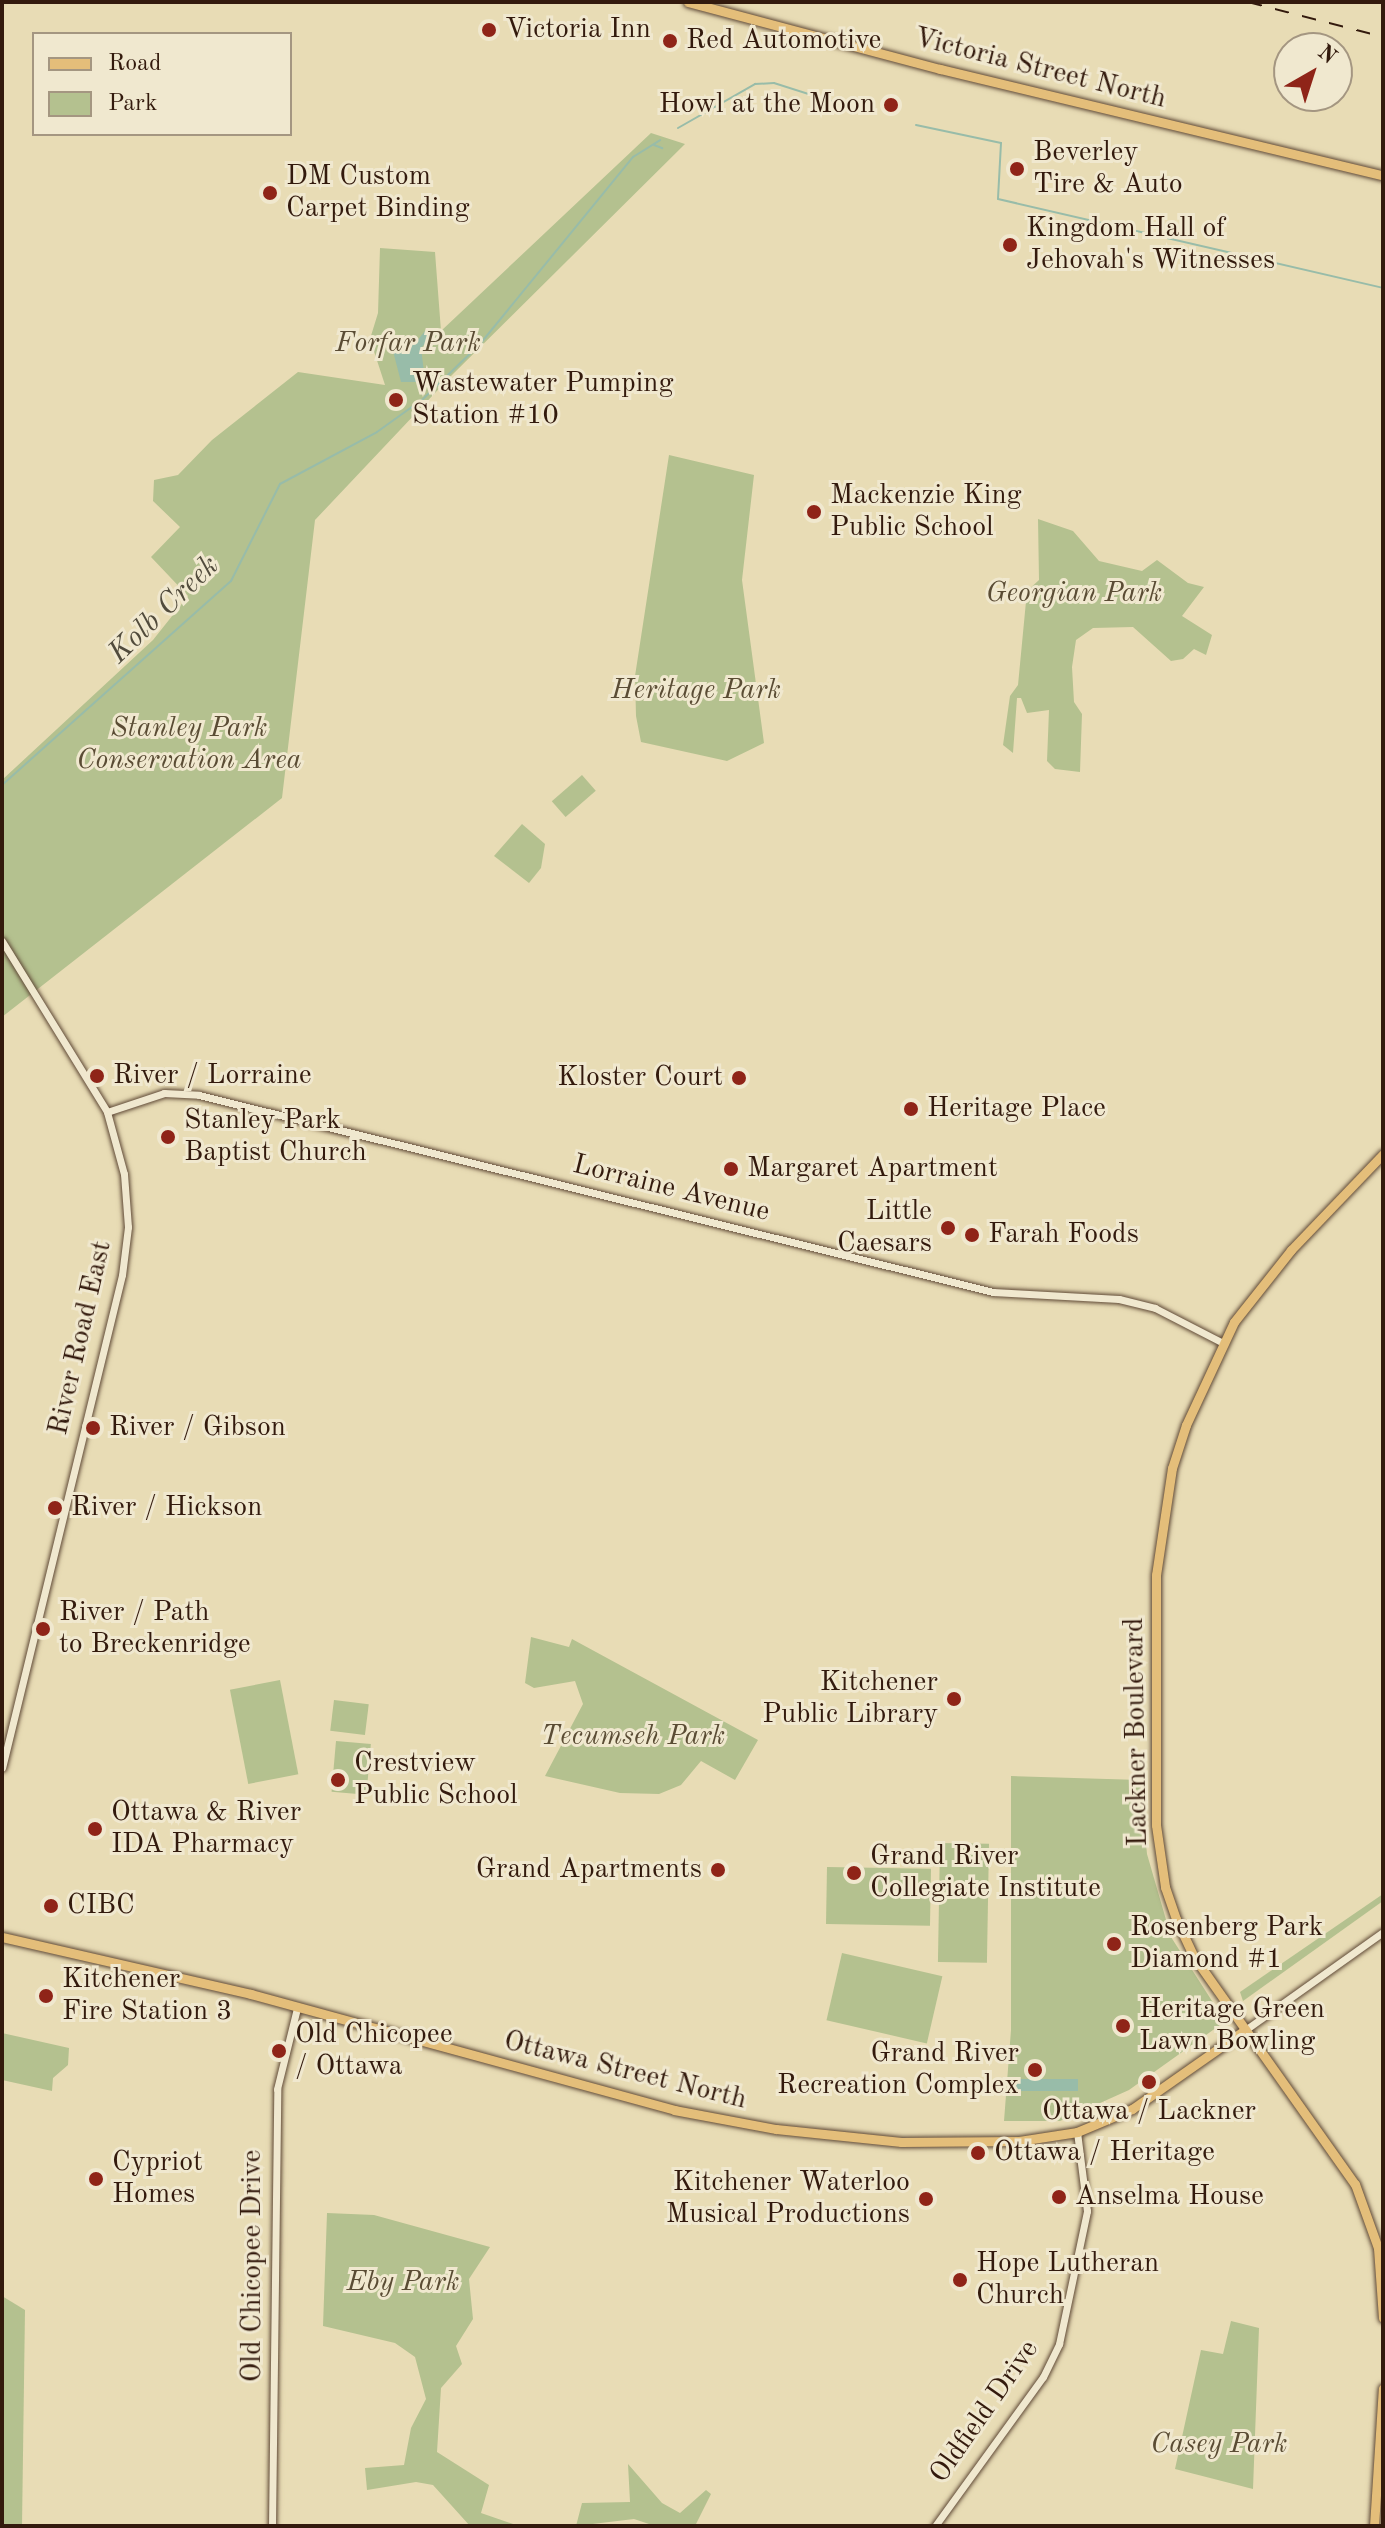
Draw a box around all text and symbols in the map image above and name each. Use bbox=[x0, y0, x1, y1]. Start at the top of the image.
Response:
place label: Victoria Inn bbox=[505, 13, 651, 47]
marker: Victoria Inn bbox=[480, 21, 498, 39]
street label: Victoria Street North bbox=[910, 21, 1170, 117]
place label: Red Automotive bbox=[686, 24, 881, 58]
legend bbox=[32, 32, 292, 136]
marker: Red Automotive bbox=[661, 32, 679, 50]
north arrow bbox=[1273, 32, 1353, 112]
text: N bbox=[1313, 41, 1340, 69]
text: Road bbox=[108, 52, 161, 76]
place label: Howl at the Moon bbox=[659, 88, 875, 122]
text: Park bbox=[108, 92, 157, 116]
marker: Howl at the Moon bbox=[882, 96, 900, 114]
place label: Beverley Tire & Auto bbox=[1033, 136, 1183, 202]
place label: DM Custom Carpet Binding bbox=[286, 160, 470, 226]
marker: Beverley Tire & Auto bbox=[1008, 160, 1026, 178]
marker: DM Custom Carpet Binding bbox=[261, 184, 279, 202]
place label: Kingdom Hall of Jehovah's Witnesses bbox=[1026, 212, 1275, 278]
marker: Kingdom Hall of Jehovah's Witnesses bbox=[1001, 236, 1019, 254]
park label: Forfar Park bbox=[335, 327, 481, 361]
place label: Wastewater Pumping Station #10 bbox=[412, 367, 674, 433]
marker: Wastewater Pumping Station #10 bbox=[387, 391, 405, 409]
place label: Mackenzie King Public School bbox=[830, 479, 1022, 545]
marker: Mackenzie King Public School bbox=[805, 503, 823, 521]
water label: Kolb Creek bbox=[101, 548, 227, 672]
park label: Georgian Park bbox=[986, 577, 1162, 611]
park label: Heritage Park bbox=[611, 674, 781, 708]
park label: Stanley Park Conservation Area bbox=[76, 712, 302, 778]
place label: River / Lorraine bbox=[113, 1059, 312, 1093]
place label: Kloster Court bbox=[557, 1061, 723, 1095]
marker: River / Lorraine bbox=[88, 1067, 106, 1085]
marker: Kloster Court bbox=[730, 1069, 748, 1087]
place label: Heritage Place bbox=[927, 1092, 1106, 1126]
marker: Heritage Place bbox=[902, 1100, 920, 1118]
place label: Stanley Park Baptist Church bbox=[184, 1104, 367, 1170]
marker: Stanley Park Baptist Church bbox=[159, 1128, 177, 1146]
street label: Lorraine Avenue bbox=[569, 1148, 773, 1230]
place label: Margaret Apartment bbox=[747, 1152, 998, 1186]
marker: Margaret Apartment bbox=[722, 1160, 740, 1178]
place label: Little Caesars bbox=[837, 1195, 932, 1261]
place label: Farah Foods bbox=[988, 1218, 1139, 1252]
marker: Little Caesars bbox=[939, 1219, 957, 1237]
marker: Farah Foods bbox=[963, 1226, 981, 1244]
street label: River Road East bbox=[42, 1237, 120, 1439]
place label: River / Gibson bbox=[109, 1411, 286, 1445]
marker: River / Gibson bbox=[84, 1419, 102, 1437]
place label: River / Hickson bbox=[71, 1491, 262, 1525]
marker: River / Hickson bbox=[46, 1499, 64, 1517]
place label: River / Path to Breckenridge bbox=[59, 1596, 251, 1662]
street label: Lackner Boulevard bbox=[1118, 1617, 1156, 1847]
marker: River / Path to Breckenridge bbox=[34, 1620, 52, 1638]
place label: Kitchener Public Library bbox=[762, 1666, 938, 1732]
marker: Kitchener Public Library bbox=[945, 1690, 963, 1708]
park label: Tecumseh Park bbox=[541, 1720, 725, 1754]
place label: Crestview Public School bbox=[354, 1747, 518, 1813]
marker: Crestview Public School bbox=[329, 1771, 347, 1789]
place label: Ottawa & River IDA Pharmacy bbox=[111, 1796, 301, 1862]
marker: Ottawa & River IDA Pharmacy bbox=[86, 1820, 104, 1838]
place label: Grand River Collegiate Institute bbox=[870, 1840, 1101, 1906]
place label: Grand Apartments bbox=[476, 1853, 702, 1887]
marker: Grand Apartments bbox=[709, 1861, 727, 1879]
marker: Grand River Collegiate Institute bbox=[845, 1864, 863, 1882]
place label: CIBC bbox=[67, 1889, 135, 1923]
marker: CIBC bbox=[42, 1897, 60, 1915]
place label: Rosenberg Park Diamond #1 bbox=[1130, 1911, 1323, 1977]
marker: Rosenberg Park Diamond #1 bbox=[1105, 1935, 1123, 1953]
place label: Kitchener Fire Station 3 bbox=[62, 1963, 232, 2029]
marker: Kitchener Fire Station 3 bbox=[37, 1987, 55, 2005]
place label: Heritage Green Lawn Bowling bbox=[1139, 1993, 1325, 2059]
marker: Heritage Green Lawn Bowling bbox=[1114, 2017, 1132, 2035]
place label: Old Chicopee / Ottawa bbox=[295, 2018, 453, 2084]
street label: Ottawa Street North bbox=[500, 2025, 750, 2117]
place label: Grand River Recreation Complex bbox=[777, 2037, 1019, 2103]
marker: Old Chicopee / Ottawa bbox=[270, 2042, 288, 2060]
marker: Grand River Recreation Complex bbox=[1026, 2061, 1044, 2079]
marker: Ottawa / Lackner bbox=[1140, 2073, 1158, 2091]
place label: Ottawa / Lackner bbox=[1042, 2095, 1256, 2129]
place label: Ottawa / Heritage bbox=[994, 2136, 1215, 2170]
marker: Ottawa / Heritage bbox=[969, 2144, 987, 2162]
place label: Cypriot Homes bbox=[112, 2146, 203, 2212]
street label: Old Chicopee Drive bbox=[236, 2150, 270, 2382]
place label: Kitchener Waterloo Musical Productions bbox=[666, 2166, 910, 2232]
marker: Cypriot Homes bbox=[87, 2170, 105, 2188]
place label: Anselma House bbox=[1075, 2180, 1264, 2214]
marker: Anselma House bbox=[1050, 2188, 1068, 2206]
marker: Kitchener Waterloo Musical Productions bbox=[917, 2190, 935, 2208]
place label: Hope Lutheran Church bbox=[976, 2247, 1159, 2313]
park label: Eby Park bbox=[346, 2266, 460, 2300]
marker: Hope Lutheran Church bbox=[951, 2271, 969, 2289]
street label: Oldfield Drive bbox=[923, 2334, 1047, 2490]
park label: Casey Park bbox=[1150, 2428, 1288, 2462]

